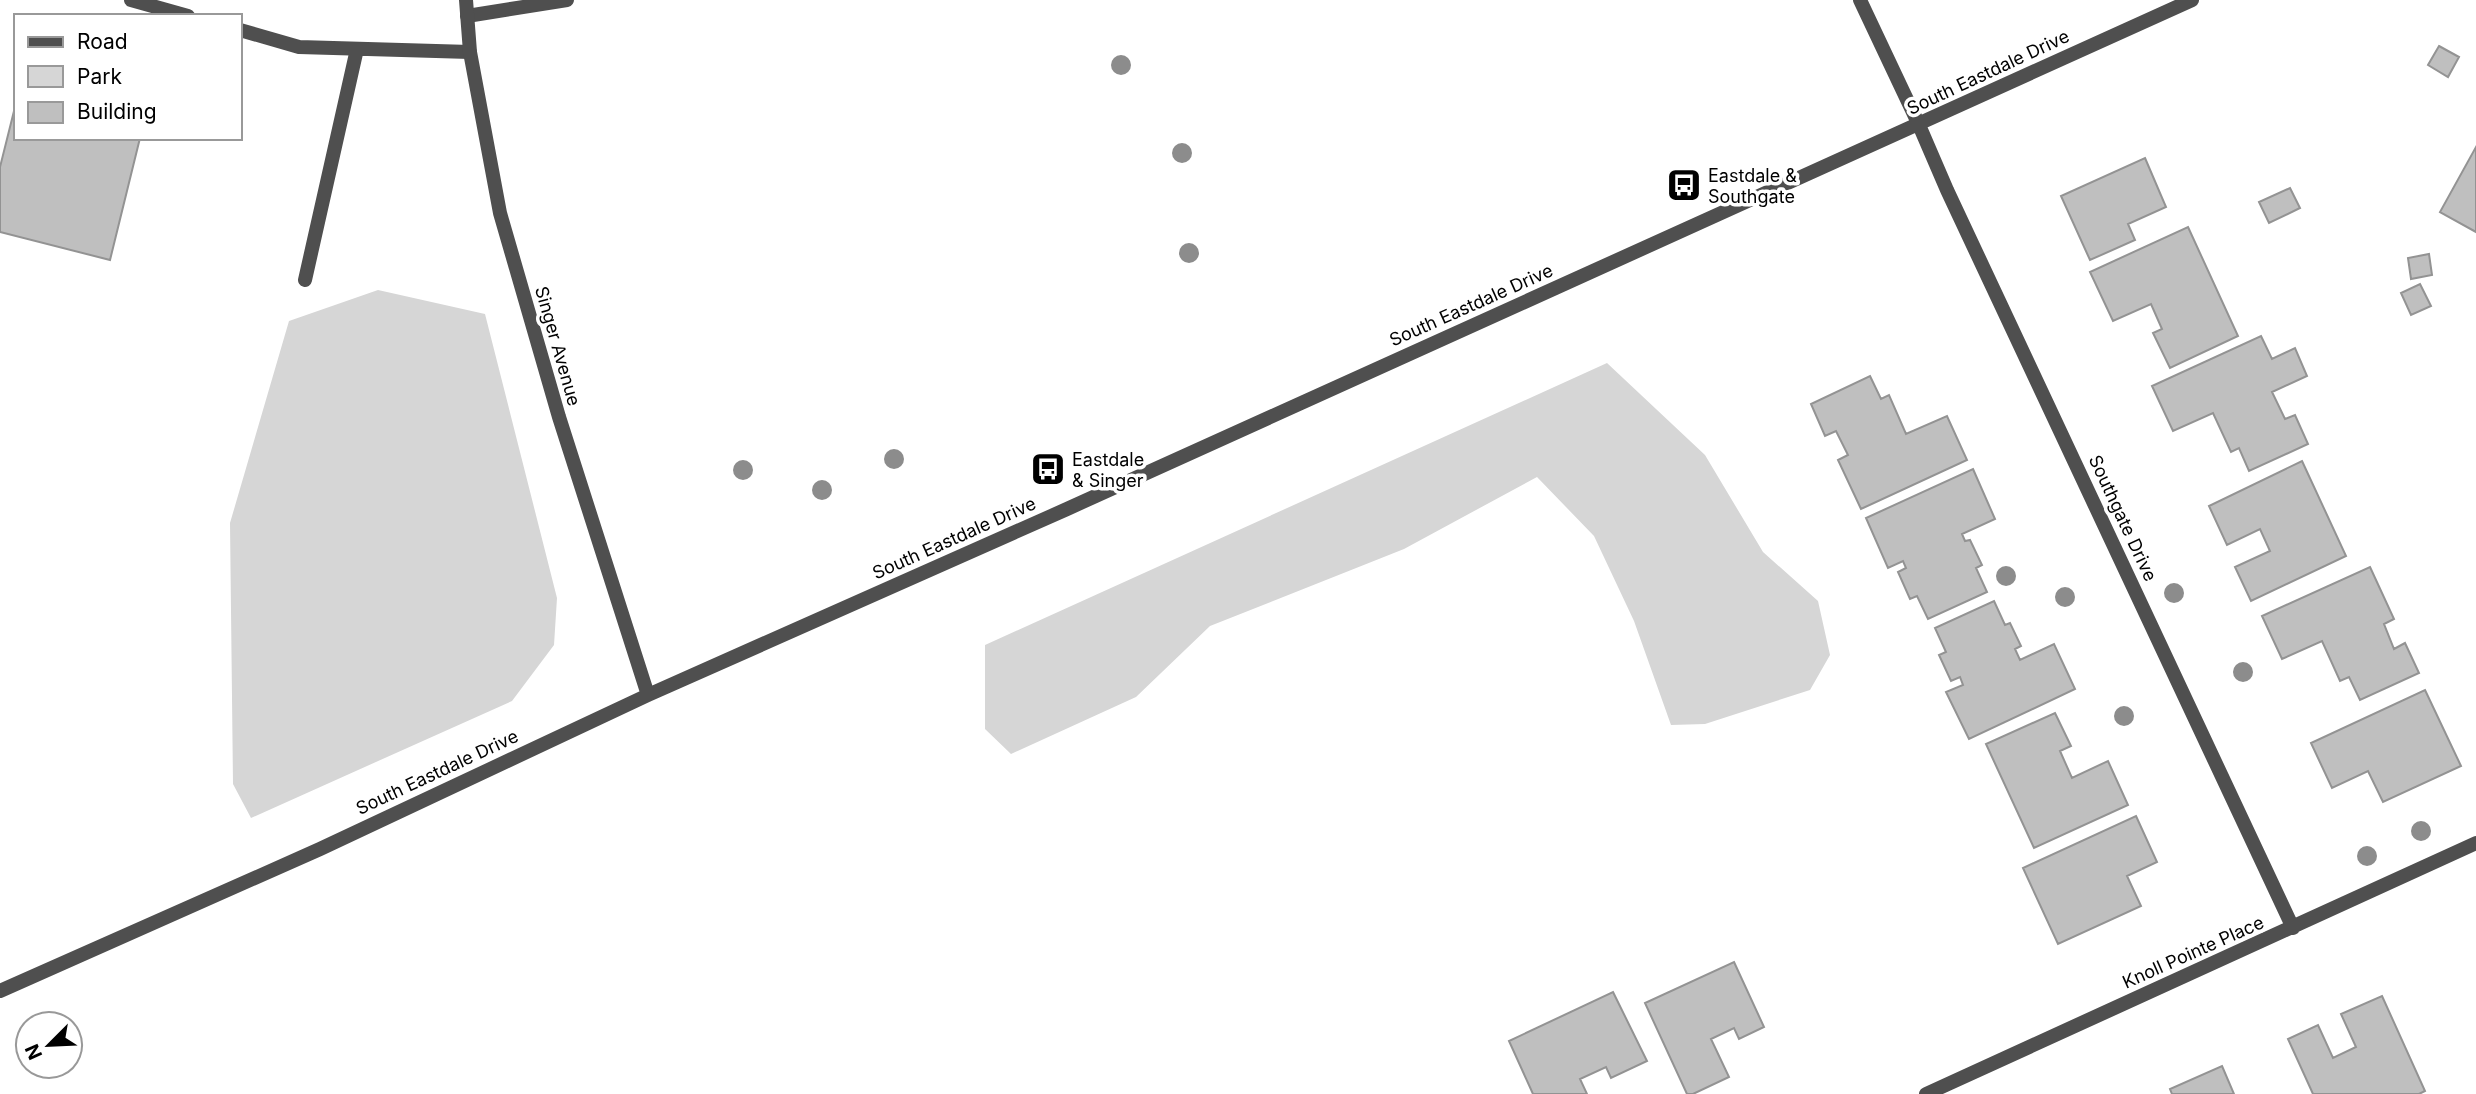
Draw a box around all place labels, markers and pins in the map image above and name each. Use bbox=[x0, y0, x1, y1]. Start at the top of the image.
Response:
place label: Eastdale & Southgate bbox=[1708, 165, 1797, 207]
bus stop icon: Eastdale & Southgate bbox=[1665, 166, 1703, 204]
place label: Eastdale & Singer bbox=[1072, 449, 1144, 491]
bus stop icon: Eastdale & Singer bbox=[1029, 450, 1067, 488]

